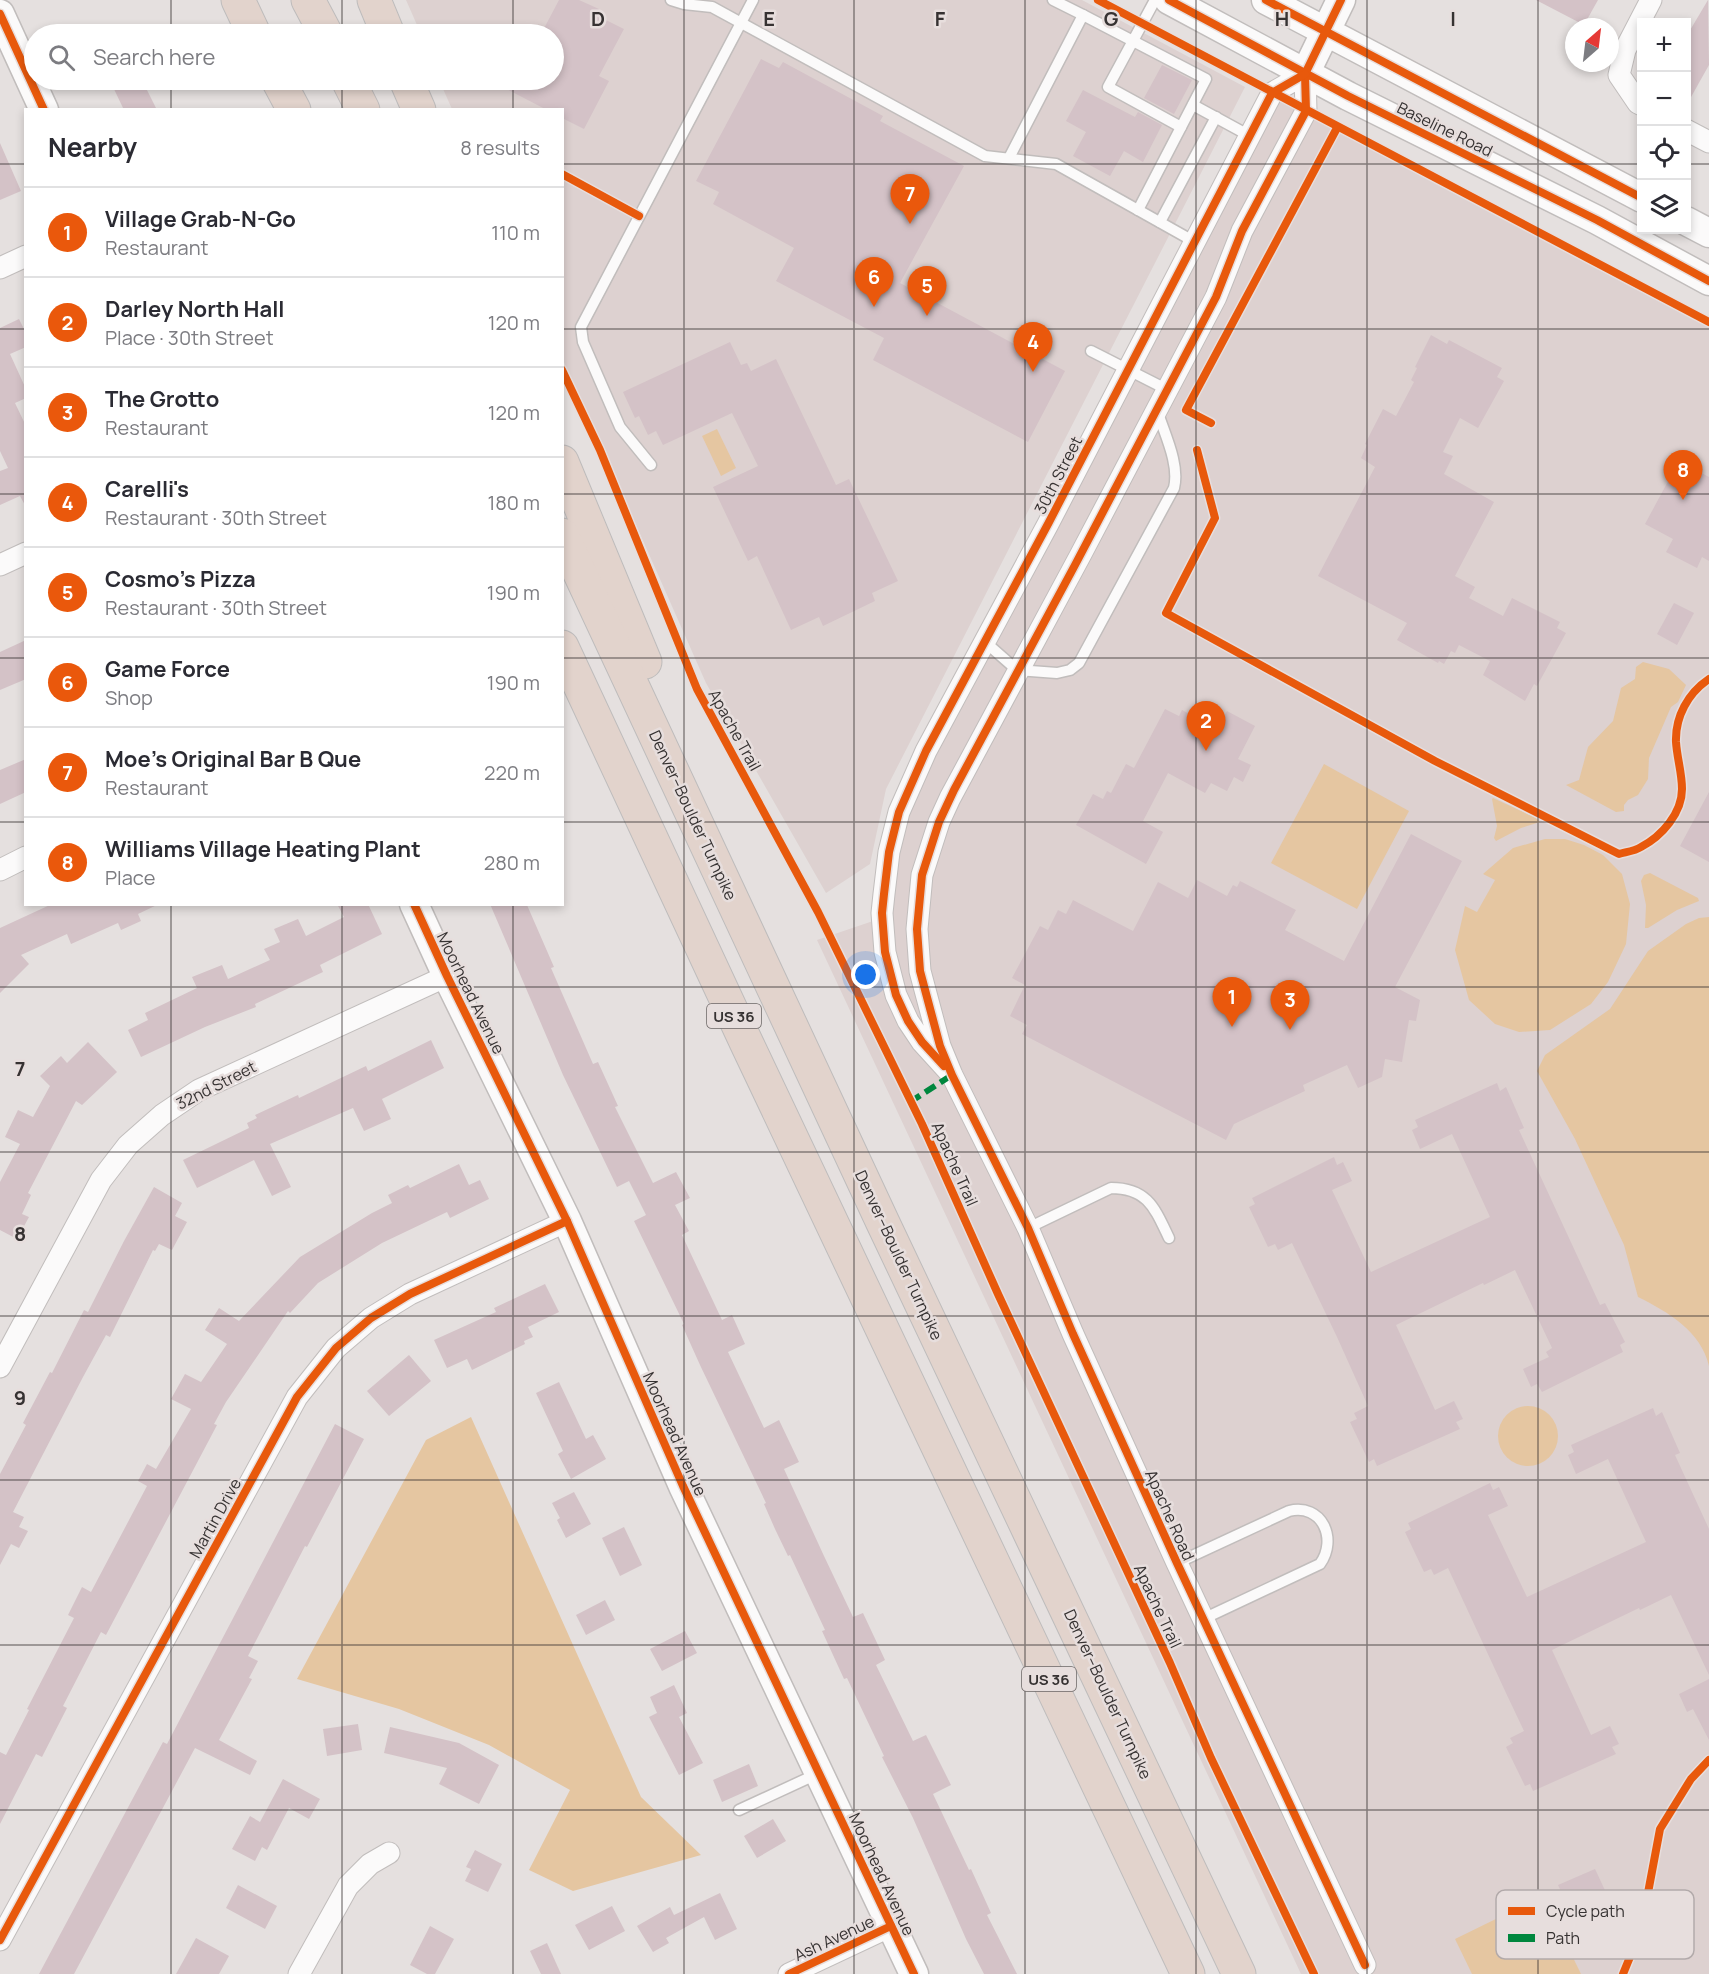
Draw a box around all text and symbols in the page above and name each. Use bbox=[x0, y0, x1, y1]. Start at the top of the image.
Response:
text: D bbox=[591, 5, 605, 32]
text: E bbox=[763, 5, 775, 32]
text: F bbox=[935, 5, 946, 32]
text: G bbox=[1104, 5, 1119, 32]
text: H bbox=[1275, 5, 1289, 32]
text: I bbox=[1450, 5, 1456, 32]
north arrow bbox=[1565, 18, 1619, 72]
map controls bbox=[1637, 18, 1691, 234]
button: + bbox=[1637, 18, 1691, 72]
search box bbox=[24, 24, 564, 90]
icon: search bbox=[45, 41, 78, 74]
text: Search here bbox=[93, 42, 215, 72]
button: − bbox=[1637, 72, 1691, 126]
street label: Baseline Road bbox=[1394, 96, 1496, 162]
button: locate bbox=[1637, 126, 1691, 180]
text: Nearby bbox=[48, 129, 137, 165]
text: 8 results bbox=[460, 134, 540, 161]
pin: 7 bbox=[890, 174, 930, 224]
button: layers bbox=[1637, 180, 1691, 234]
text: Village Grab-N-Go bbox=[105, 204, 296, 234]
text: 1 bbox=[63, 219, 72, 246]
text: 110 m bbox=[491, 219, 540, 246]
text: Restaurant bbox=[105, 234, 209, 261]
pin: 6 bbox=[854, 258, 894, 307]
pin: 5 bbox=[908, 266, 946, 316]
text: Darley North Hall bbox=[105, 294, 285, 324]
text: 2 bbox=[62, 309, 73, 336]
text: 120 m bbox=[488, 309, 540, 336]
pin: 4 bbox=[1014, 322, 1052, 372]
text: Place · 30th Street bbox=[105, 324, 274, 351]
text: The Grotto bbox=[105, 384, 219, 414]
text: 3 bbox=[62, 399, 73, 426]
text: 120 m bbox=[488, 399, 540, 426]
text: Restaurant bbox=[105, 414, 209, 441]
street label: 30th Street bbox=[1029, 432, 1087, 518]
pin: 8 bbox=[1664, 450, 1702, 500]
text: Carelli's bbox=[105, 474, 189, 504]
text: 4 bbox=[61, 489, 74, 516]
text: 180 m bbox=[487, 489, 540, 516]
text: Restaurant · 30th Street bbox=[105, 504, 327, 531]
text: Cosmo's Pizza bbox=[105, 564, 256, 594]
text: 5 bbox=[62, 579, 73, 606]
text: 190 m bbox=[487, 579, 540, 606]
text: Restaurant · 30th Street bbox=[105, 594, 327, 621]
text: Game Force bbox=[105, 654, 230, 684]
text: 6 bbox=[61, 669, 74, 696]
text: 190 m bbox=[487, 669, 540, 696]
text: Shop bbox=[105, 684, 153, 711]
street label: Apache Trail bbox=[704, 685, 766, 775]
pin: 2 bbox=[1186, 702, 1226, 751]
street label: Denver–Boulder Turnpike bbox=[644, 726, 742, 904]
text: Moe's Original Bar B Que bbox=[105, 744, 361, 774]
text: 7 bbox=[62, 759, 73, 786]
text: 220 m bbox=[484, 759, 540, 786]
text: Restaurant bbox=[105, 774, 209, 801]
text: Williams Village Heating Plant bbox=[105, 834, 421, 864]
text: 8 bbox=[61, 849, 74, 876]
text: 280 m bbox=[484, 849, 540, 876]
text: Place bbox=[105, 864, 155, 891]
street label: Moorhead Avenue bbox=[432, 928, 510, 1058]
your location bbox=[851, 960, 880, 989]
pin: 1 bbox=[1212, 978, 1252, 1027]
pin: 3 bbox=[1270, 980, 1310, 1030]
road number: US 36 bbox=[707, 1004, 761, 1028]
text: 7 bbox=[15, 1055, 25, 1082]
street label: 32nd Street bbox=[172, 1055, 260, 1115]
street label: Apache Trail bbox=[927, 1118, 983, 1210]
street label: Denver–Boulder Turnpike bbox=[850, 1166, 948, 1344]
text: 8 bbox=[14, 1220, 26, 1247]
street label: Moorhead Avenue bbox=[638, 1369, 712, 1499]
text: 9 bbox=[14, 1384, 26, 1411]
street label: Apache Road bbox=[1140, 1466, 1200, 1564]
street label: Martin Drive bbox=[184, 1474, 246, 1562]
street label: Apache Trail bbox=[1129, 1561, 1187, 1651]
street label: Denver–Boulder Turnpike bbox=[1059, 1605, 1157, 1783]
road number: US 36 bbox=[1022, 1667, 1076, 1691]
street label: Moorhead Avenue bbox=[844, 1809, 920, 1939]
legend bbox=[1496, 1890, 1694, 1959]
text: Cycle path bbox=[1546, 1900, 1625, 1922]
street label: Ash Avenue bbox=[790, 1910, 878, 1966]
text: Path bbox=[1546, 1927, 1580, 1949]

